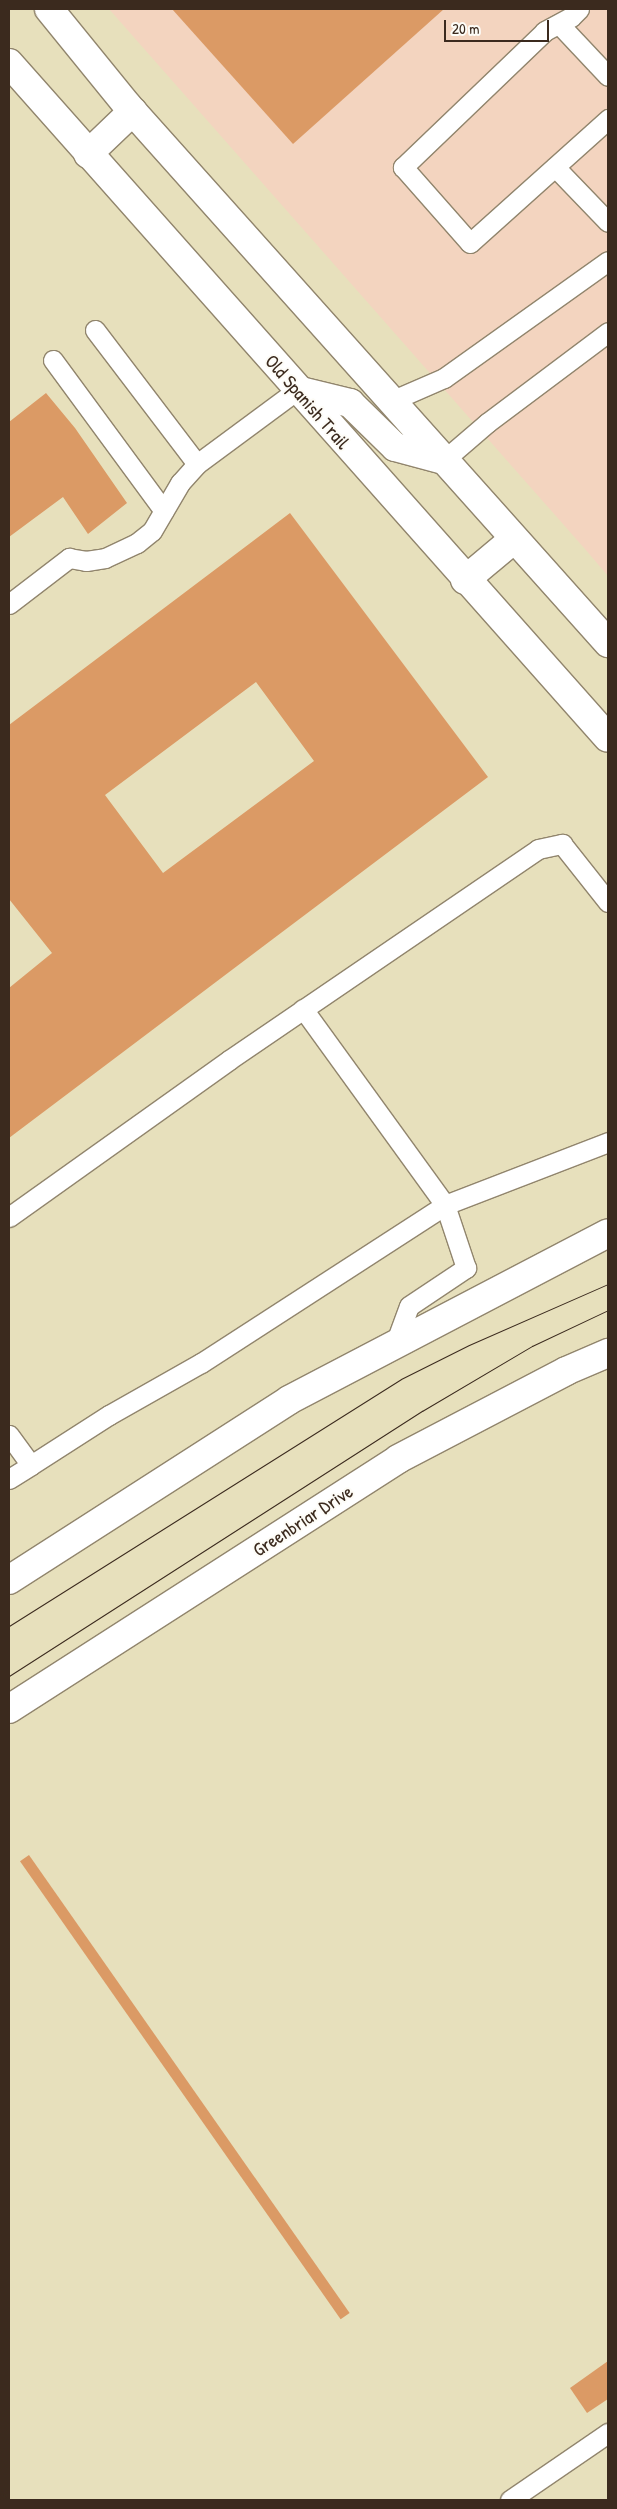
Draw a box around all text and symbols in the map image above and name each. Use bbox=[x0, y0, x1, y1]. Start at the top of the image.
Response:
scale bar bbox=[447, 10, 552, 42]
text: 20 m bbox=[452, 18, 479, 39]
street label: Old Spanish Trail bbox=[260, 350, 354, 454]
street label: Greenbriar Drive bbox=[249, 1480, 357, 1562]

